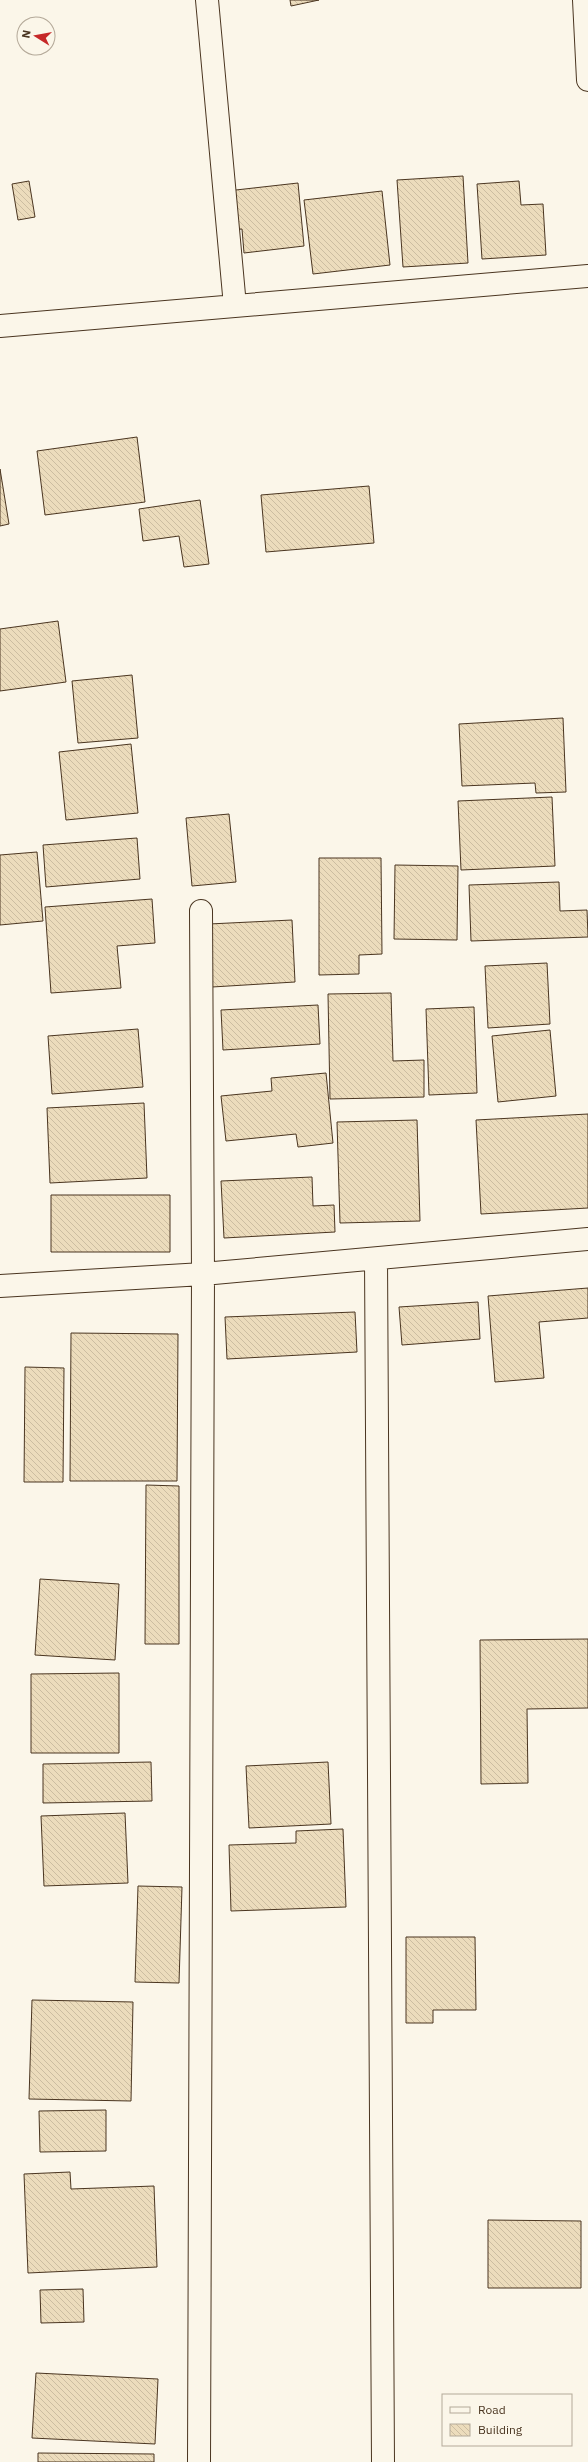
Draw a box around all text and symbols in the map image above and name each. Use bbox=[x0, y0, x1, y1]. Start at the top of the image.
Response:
north arrow bbox=[16, 16, 56, 56]
text: N bbox=[19, 29, 34, 39]
legend bbox=[442, 2394, 572, 2446]
text: Road bbox=[478, 2402, 506, 2417]
text: Building bbox=[478, 2422, 523, 2437]

